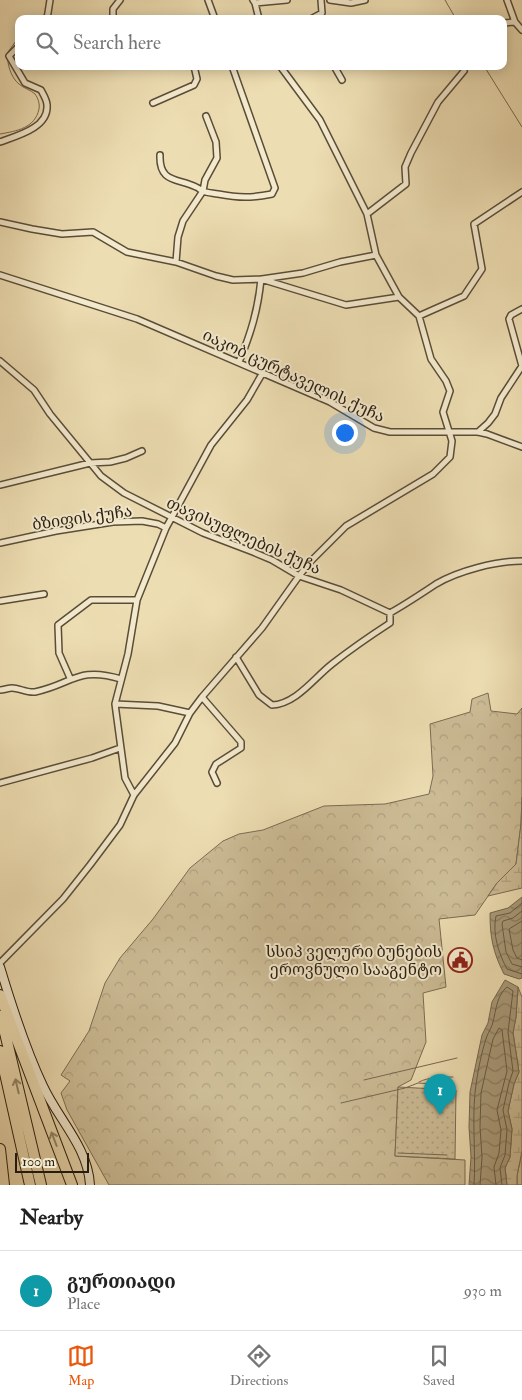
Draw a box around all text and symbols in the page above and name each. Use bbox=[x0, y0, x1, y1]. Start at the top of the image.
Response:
search box bbox=[15, 15, 507, 70]
icon: search bbox=[33, 29, 61, 57]
text: Search here bbox=[73, 31, 161, 55]
street label: იაკობ ცურტაველის ქუჩა bbox=[199, 325, 388, 427]
your location bbox=[332, 420, 358, 446]
street label: თავისუფლების ქუჩა bbox=[163, 493, 324, 579]
street label: ბზიფის ქუჩა bbox=[31, 501, 133, 535]
place label: სსიპ ველური ბუნების ეროვნული სააგენტო bbox=[266, 942, 442, 980]
public building icon: სსიპ ველური ბუნების ეროვნული სააგენტო bbox=[447, 947, 473, 973]
pin: 1 bbox=[424, 1074, 456, 1115]
one-way arrow bbox=[12, 1079, 21, 1095]
one-way arrow bbox=[49, 1132, 58, 1147]
scale bar bbox=[15, 1150, 89, 1173]
text: 100 m bbox=[22, 1153, 55, 1170]
text: Nearby bbox=[20, 1204, 83, 1231]
text: გურთიადი bbox=[67, 1270, 176, 1294]
text: 1 bbox=[33, 1281, 39, 1301]
text: 930 m bbox=[464, 1281, 502, 1301]
text: Place bbox=[67, 1294, 100, 1314]
tab: Map bbox=[67, 1342, 95, 1389]
tab: Directions bbox=[230, 1342, 288, 1389]
tab: Saved bbox=[423, 1342, 455, 1389]

